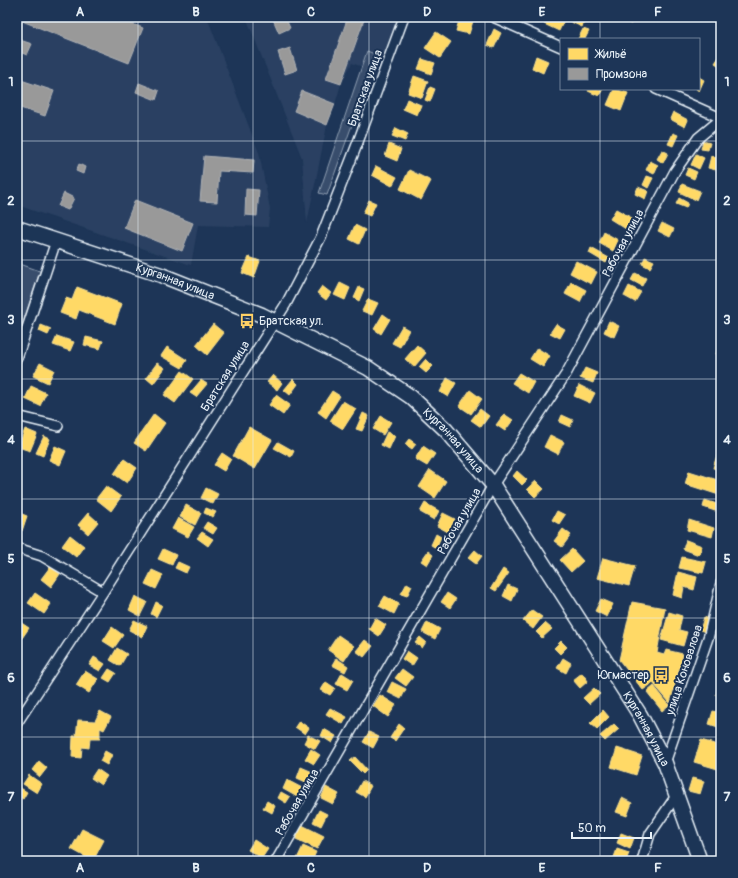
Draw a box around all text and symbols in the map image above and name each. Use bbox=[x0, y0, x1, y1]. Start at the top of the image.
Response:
text: A bbox=[76, 4, 85, 20]
text: B bbox=[192, 4, 200, 20]
text: C bbox=[307, 4, 315, 20]
text: D bbox=[423, 4, 431, 20]
text: E bbox=[539, 4, 546, 20]
text: F bbox=[654, 4, 662, 20]
legend bbox=[560, 38, 700, 90]
street label: Братская улица bbox=[345, 47, 386, 129]
text: Жильё bbox=[594, 47, 627, 62]
text: Промзона bbox=[596, 67, 647, 82]
text: 1 bbox=[8, 74, 14, 90]
text: 1 bbox=[724, 74, 730, 90]
text: 2 bbox=[7, 193, 15, 209]
text: 2 bbox=[723, 193, 731, 209]
street label: Рабочая улица bbox=[599, 207, 648, 280]
street label: Курганная улица bbox=[134, 260, 217, 304]
text: 3 bbox=[7, 312, 15, 328]
bus stop icon: Братская ул. bbox=[238, 312, 256, 330]
text: 3 bbox=[723, 312, 731, 328]
place label: Братская ул. bbox=[259, 314, 324, 329]
street label: Братская улица bbox=[198, 338, 253, 414]
street label: Курганная улица bbox=[419, 405, 487, 477]
text: 4 bbox=[7, 432, 15, 448]
text: 4 bbox=[723, 432, 731, 448]
street label: Рабочая улица bbox=[434, 485, 485, 557]
text: 5 bbox=[7, 551, 15, 567]
text: 5 bbox=[723, 551, 731, 567]
street label: улица Коновалова bbox=[663, 623, 706, 718]
bus stop icon: Югмастер bbox=[652, 666, 670, 684]
place label: Югмастер bbox=[598, 668, 649, 683]
text: 6 bbox=[7, 670, 15, 686]
text: 6 bbox=[723, 670, 731, 686]
street label: Курганная улица bbox=[619, 689, 673, 769]
street label: Рабочая улица bbox=[272, 766, 323, 838]
text: 7 bbox=[8, 789, 15, 805]
text: 7 bbox=[724, 789, 731, 805]
scale bar bbox=[572, 814, 651, 840]
text: 50 m bbox=[578, 821, 606, 836]
text: A bbox=[76, 860, 85, 876]
text: B bbox=[192, 860, 200, 876]
text: C bbox=[307, 860, 315, 876]
text: D bbox=[423, 860, 431, 876]
text: E bbox=[539, 860, 546, 876]
text: F bbox=[654, 860, 662, 876]

